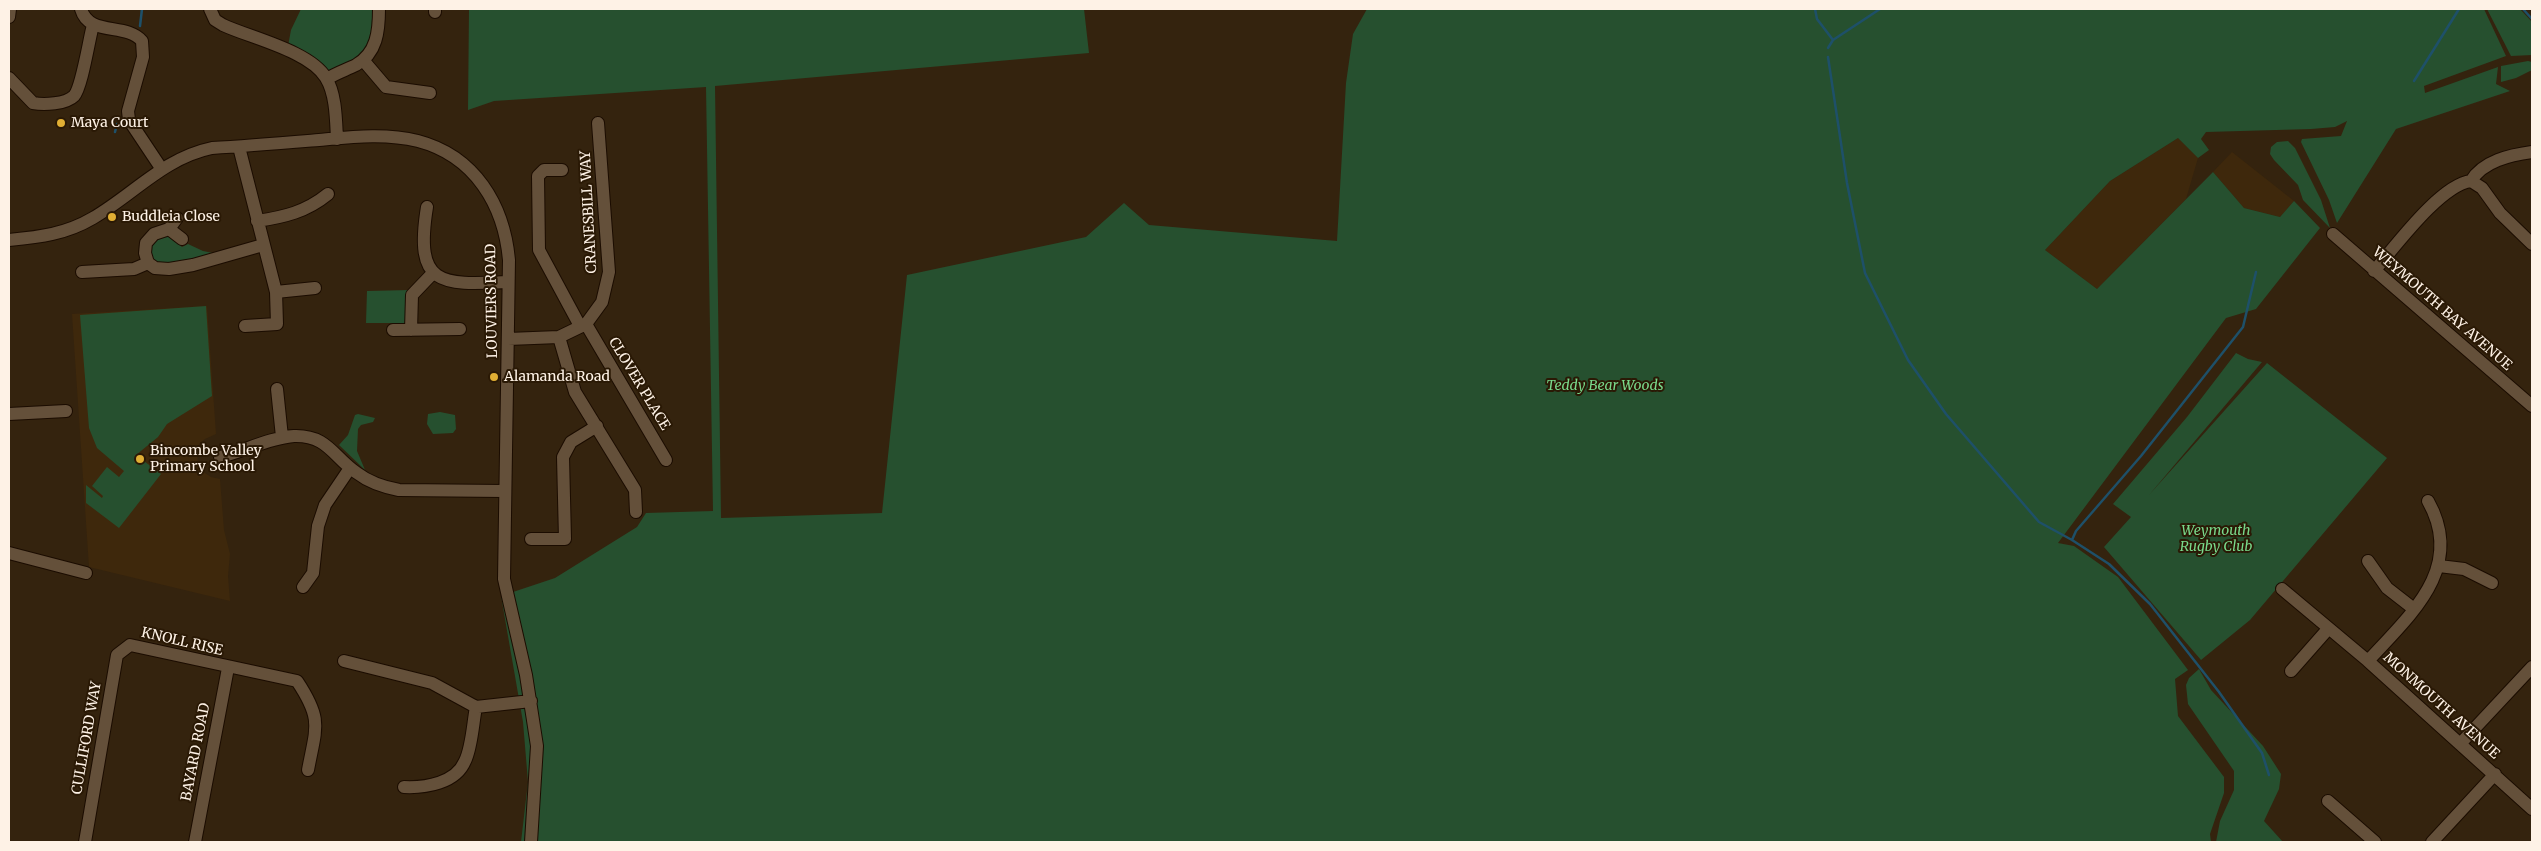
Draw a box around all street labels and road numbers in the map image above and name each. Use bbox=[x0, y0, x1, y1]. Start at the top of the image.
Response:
street label: CRANESBILL WAY bbox=[577, 150, 601, 274]
street label: LOUVIERS ROAD bbox=[483, 244, 501, 358]
street label: WEYMOUTH BAY AVENUE bbox=[2369, 244, 2515, 374]
street label: CLOVER PLACE bbox=[605, 335, 673, 433]
street label: KNOLL RISE bbox=[140, 624, 224, 660]
street label: MONMOUTH AVENUE bbox=[2379, 649, 2503, 763]
street label: CULLIFORD WAY bbox=[69, 680, 105, 796]
street label: BAYARD ROAD bbox=[178, 701, 214, 803]

